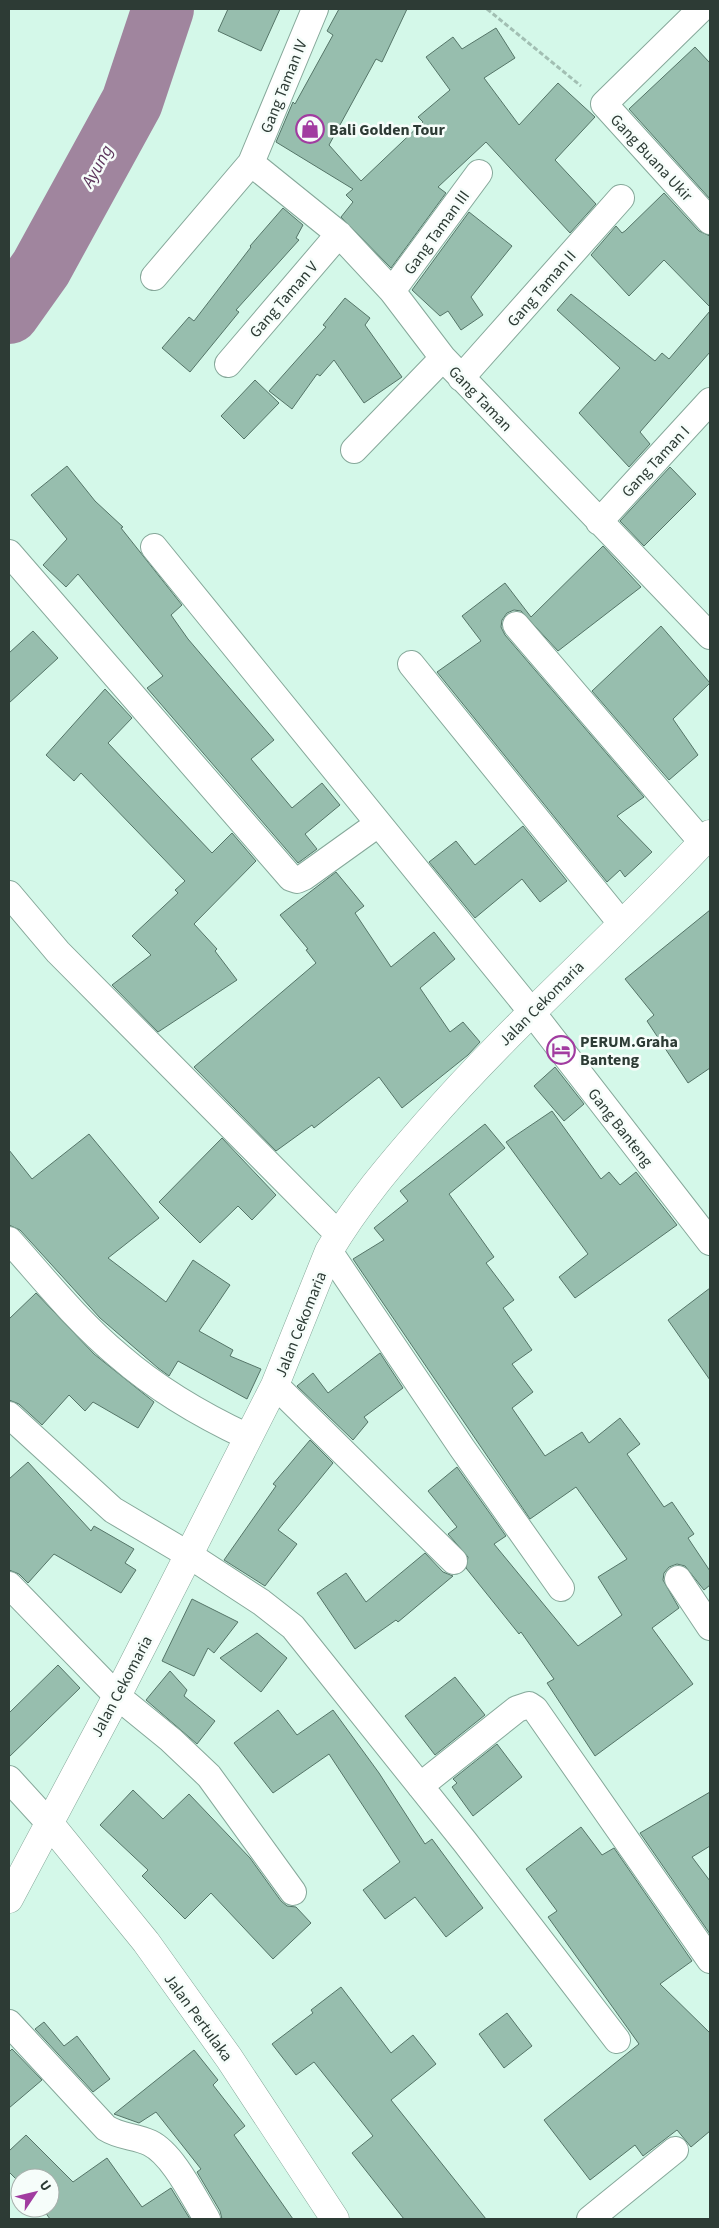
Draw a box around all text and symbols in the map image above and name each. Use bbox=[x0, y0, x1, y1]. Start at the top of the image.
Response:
street label: Gang Taman IV bbox=[255, 36, 313, 136]
street label: Gang Buana Ukir bbox=[605, 109, 698, 206]
shop icon: Bali Golden Tour bbox=[295, 114, 325, 144]
place label: Bali Golden Tour bbox=[329, 119, 445, 141]
water label: Ayung bbox=[75, 140, 119, 193]
street label: Gang Taman III bbox=[399, 186, 475, 279]
street label: Gang Taman II bbox=[502, 246, 581, 332]
street label: Gang Taman V bbox=[244, 256, 324, 343]
street label: Gang Taman bbox=[443, 361, 517, 436]
street label: Gang Taman I bbox=[617, 421, 695, 502]
street label: Jalan Cekomaria bbox=[494, 956, 589, 1051]
place label: PERUM.Graha Banteng bbox=[580, 1031, 678, 1071]
hotel icon: PERUM.Graha Banteng bbox=[546, 1035, 576, 1065]
street label: Gang Banteng bbox=[583, 1084, 658, 1171]
street label: Jalan Cekomaria bbox=[270, 1268, 332, 1380]
street label: Jalan Cekomaria bbox=[86, 1632, 158, 1741]
street label: Jalan Pertulaka bbox=[159, 1969, 238, 2066]
north arrow bbox=[10, 2168, 60, 2218]
text: U bbox=[34, 2177, 56, 2196]

